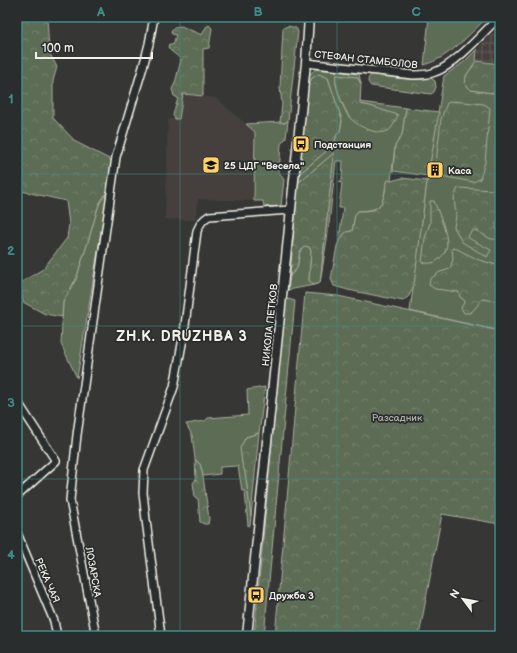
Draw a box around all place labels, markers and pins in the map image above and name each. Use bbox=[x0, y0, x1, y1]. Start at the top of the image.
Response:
bus stop icon: Подстанция bbox=[291, 134, 311, 154]
place label: Подстанция bbox=[314, 139, 372, 151]
school or university icon: 25 ЦДГ "Весела" bbox=[201, 155, 221, 175]
place label: 25 ЦДГ "Весела" bbox=[224, 160, 304, 172]
building icon: Каса bbox=[425, 160, 445, 180]
place label: Каса bbox=[448, 165, 472, 177]
bus stop icon: Дружба 3 bbox=[246, 585, 266, 605]
place label: Дружба 3 bbox=[269, 590, 314, 602]

